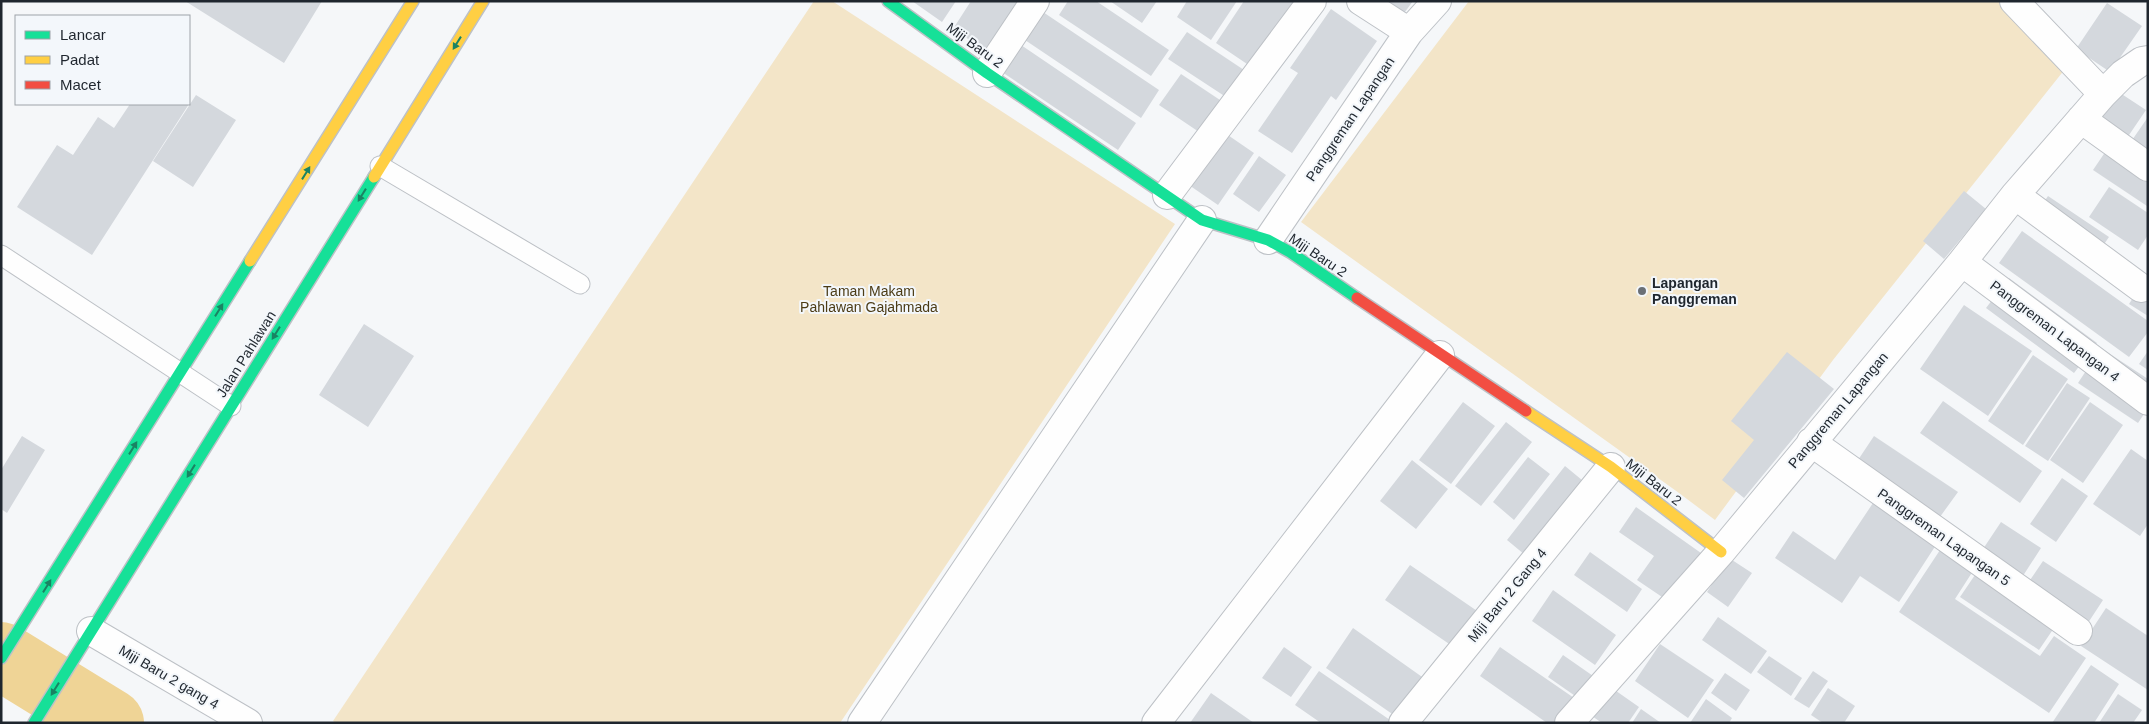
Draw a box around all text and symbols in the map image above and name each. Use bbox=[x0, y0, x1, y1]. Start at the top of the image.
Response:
legend bbox=[15, 15, 190, 105]
street label: Miji Baru 2 bbox=[944, 19, 1007, 71]
text: Lancar bbox=[60, 26, 106, 43]
one-way arrow bbox=[453, 36, 462, 49]
text: Padat bbox=[60, 51, 100, 68]
street label: Panggreman Lapangan bbox=[1302, 54, 1398, 184]
text: Macet bbox=[60, 76, 102, 93]
one-way arrow bbox=[301, 166, 310, 179]
one-way arrow bbox=[357, 189, 367, 202]
street label: Miji Baru 2 bbox=[1286, 230, 1350, 280]
place label: Lapangan Panggreman bbox=[1652, 275, 1737, 307]
street label: Panggreman Lapangan 4 bbox=[1987, 277, 2123, 385]
park label: Taman Makam Pahlawan Gajahmada bbox=[800, 283, 938, 315]
marker: Lapangan Panggreman bbox=[1636, 285, 1648, 297]
one-way arrow bbox=[215, 304, 224, 317]
street label: Jalan Pahlawan bbox=[213, 308, 279, 400]
one-way arrow bbox=[272, 327, 281, 340]
street label: Panggreman Lapangan bbox=[1785, 349, 1891, 471]
one-way arrow bbox=[128, 441, 138, 455]
street label: Miji Baru 2 bbox=[1623, 455, 1685, 509]
one-way arrow bbox=[186, 465, 195, 478]
street label: Panggreman Lapangan 5 bbox=[1875, 485, 2013, 589]
street label: Miji Baru 2 Gang 4 bbox=[1464, 545, 1550, 645]
one-way arrow bbox=[42, 579, 52, 592]
street label: Miji Baru 2 gang 4 bbox=[116, 642, 222, 712]
one-way arrow bbox=[50, 683, 59, 696]

